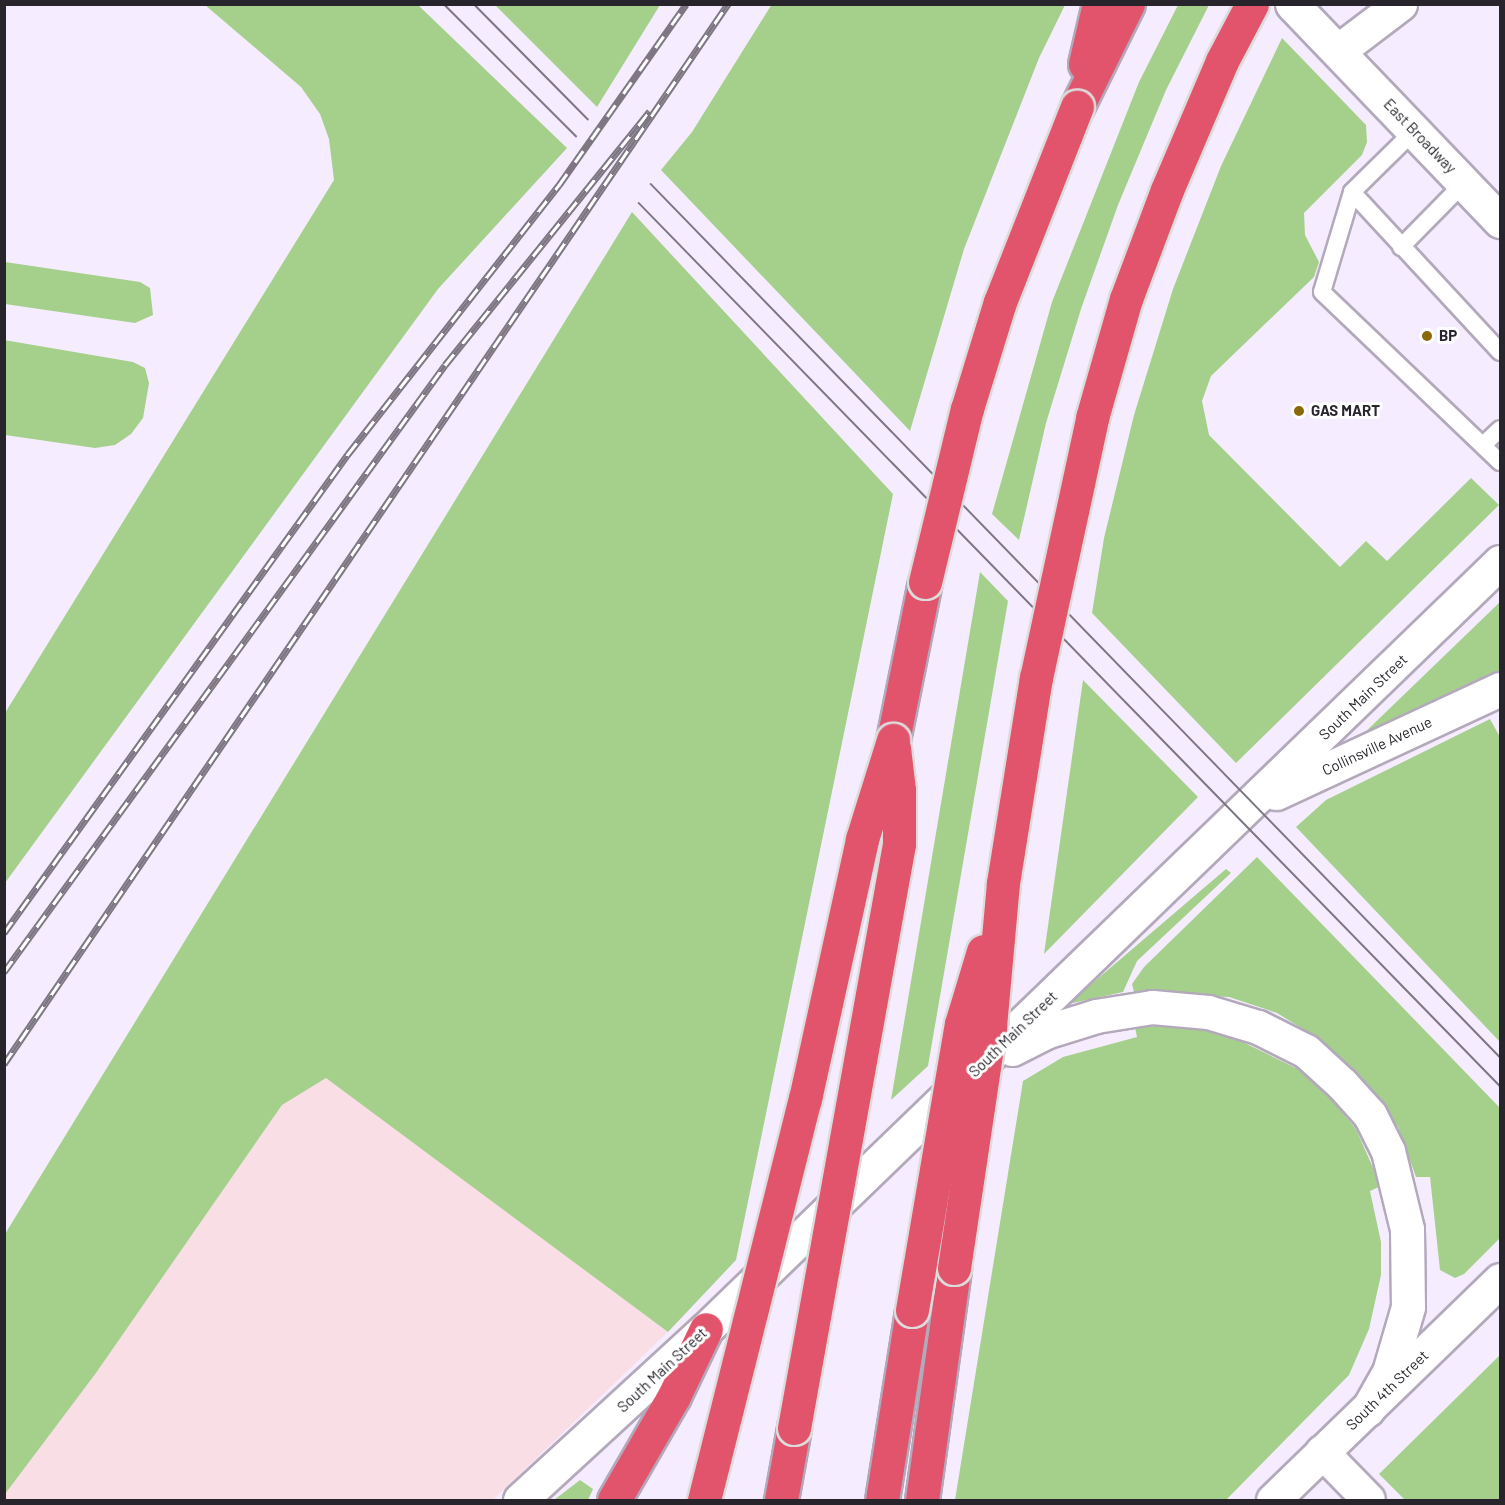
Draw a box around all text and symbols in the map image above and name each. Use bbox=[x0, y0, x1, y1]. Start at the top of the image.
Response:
street label: East Broadway bbox=[1380, 95, 1460, 177]
place label: BP bbox=[1439, 327, 1457, 345]
marker: BP bbox=[1420, 329, 1434, 343]
place label: GAS MART bbox=[1311, 402, 1380, 420]
marker: GAS MART bbox=[1292, 404, 1306, 418]
street label: South Main Street bbox=[1315, 650, 1411, 744]
street label: Collinsville Avenue bbox=[1319, 713, 1435, 779]
street label: South Main Street bbox=[965, 987, 1061, 1081]
street label: South Main Street bbox=[614, 1324, 710, 1416]
street label: South 4th Street bbox=[1342, 1346, 1432, 1434]

